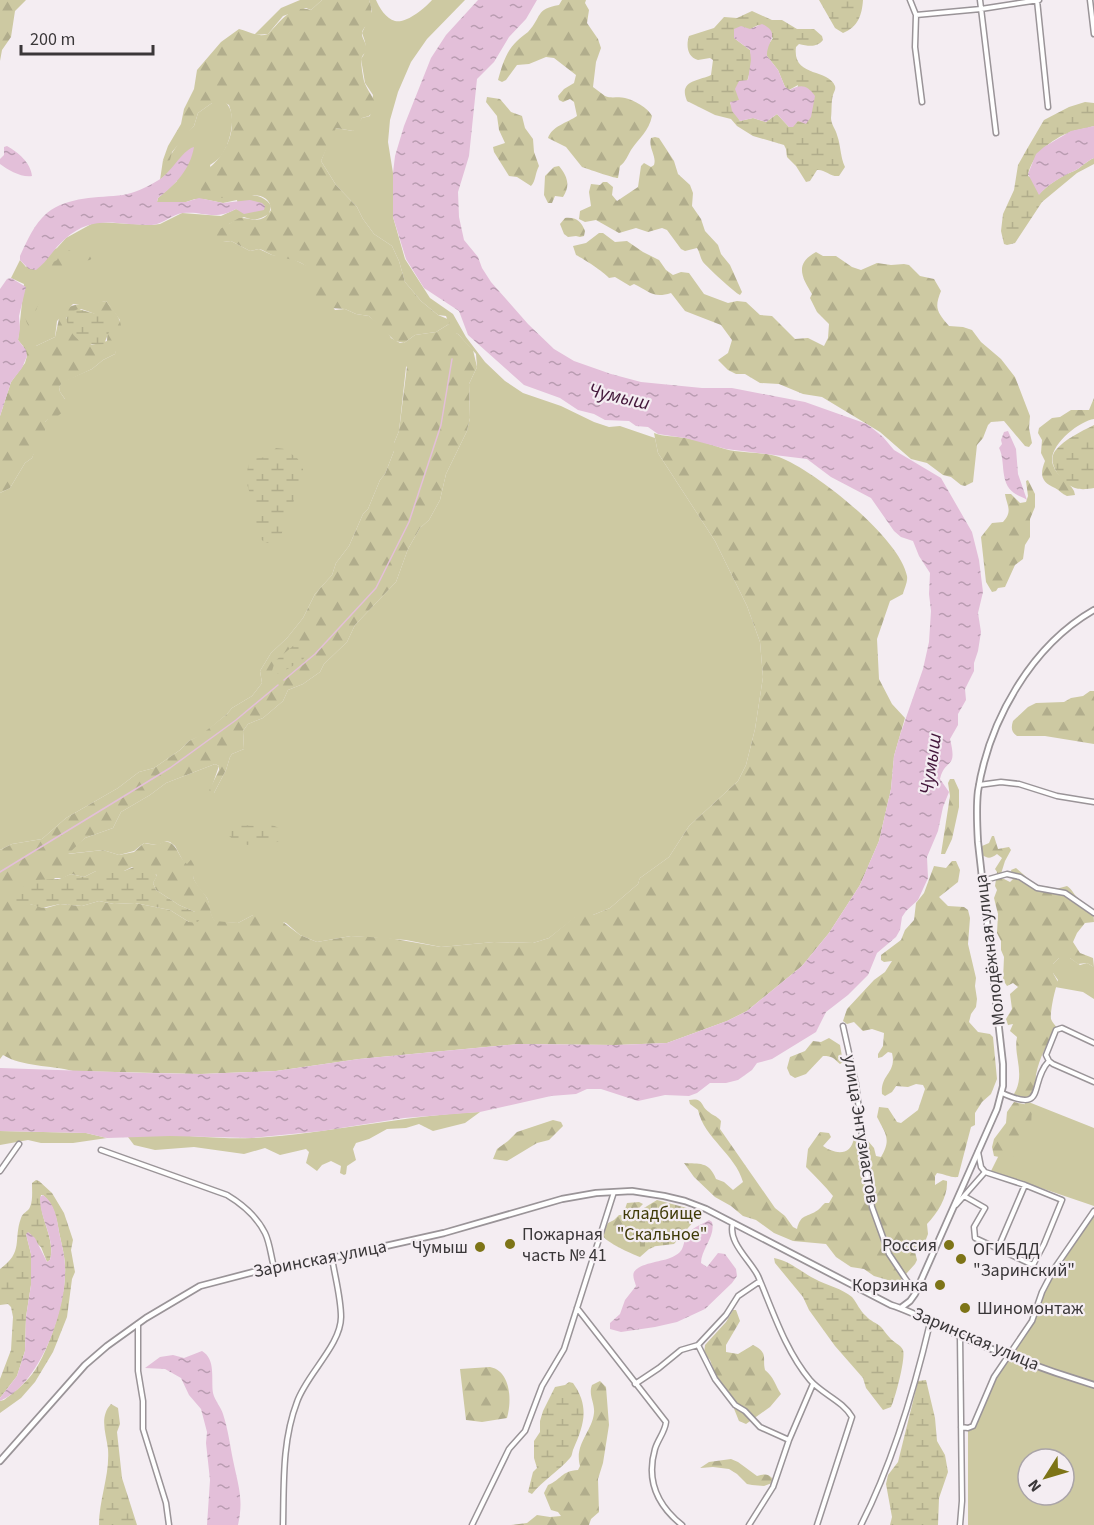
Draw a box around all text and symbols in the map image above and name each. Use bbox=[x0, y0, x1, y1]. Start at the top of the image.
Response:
scale bar bbox=[21, 18, 153, 56]
text: 200 m bbox=[30, 27, 75, 52]
water label: Чумыш bbox=[586, 376, 652, 418]
water label: Чумыш bbox=[913, 731, 949, 797]
street label: Молодёжная улица bbox=[968, 873, 1012, 1027]
street label: улица Энтузиастов bbox=[837, 1053, 885, 1205]
park label: кладбище "Скальное" bbox=[617, 1201, 707, 1247]
place label: Пожарная часть № 41 bbox=[522, 1222, 607, 1268]
place label: Россия bbox=[882, 1233, 937, 1258]
street label: Заринская улица bbox=[251, 1234, 389, 1284]
place label: Чумыш bbox=[412, 1235, 468, 1260]
marker: Пожарная часть № 41 bbox=[503, 1237, 517, 1251]
place label: ОГИБДД "Заринский" bbox=[973, 1237, 1075, 1283]
marker: Россия bbox=[942, 1238, 956, 1252]
marker: Чумыш bbox=[473, 1240, 487, 1254]
marker: ОГИБДД "Заринский" bbox=[954, 1252, 968, 1266]
place label: Корзинка bbox=[852, 1273, 928, 1298]
marker: Корзинка bbox=[933, 1278, 947, 1292]
place label: Шиномонтаж bbox=[977, 1296, 1084, 1321]
street label: Заринская улица bbox=[909, 1301, 1043, 1377]
marker: Шиномонтаж bbox=[958, 1301, 972, 1315]
north arrow bbox=[1016, 1447, 1076, 1507]
text: N bbox=[1023, 1475, 1047, 1496]

